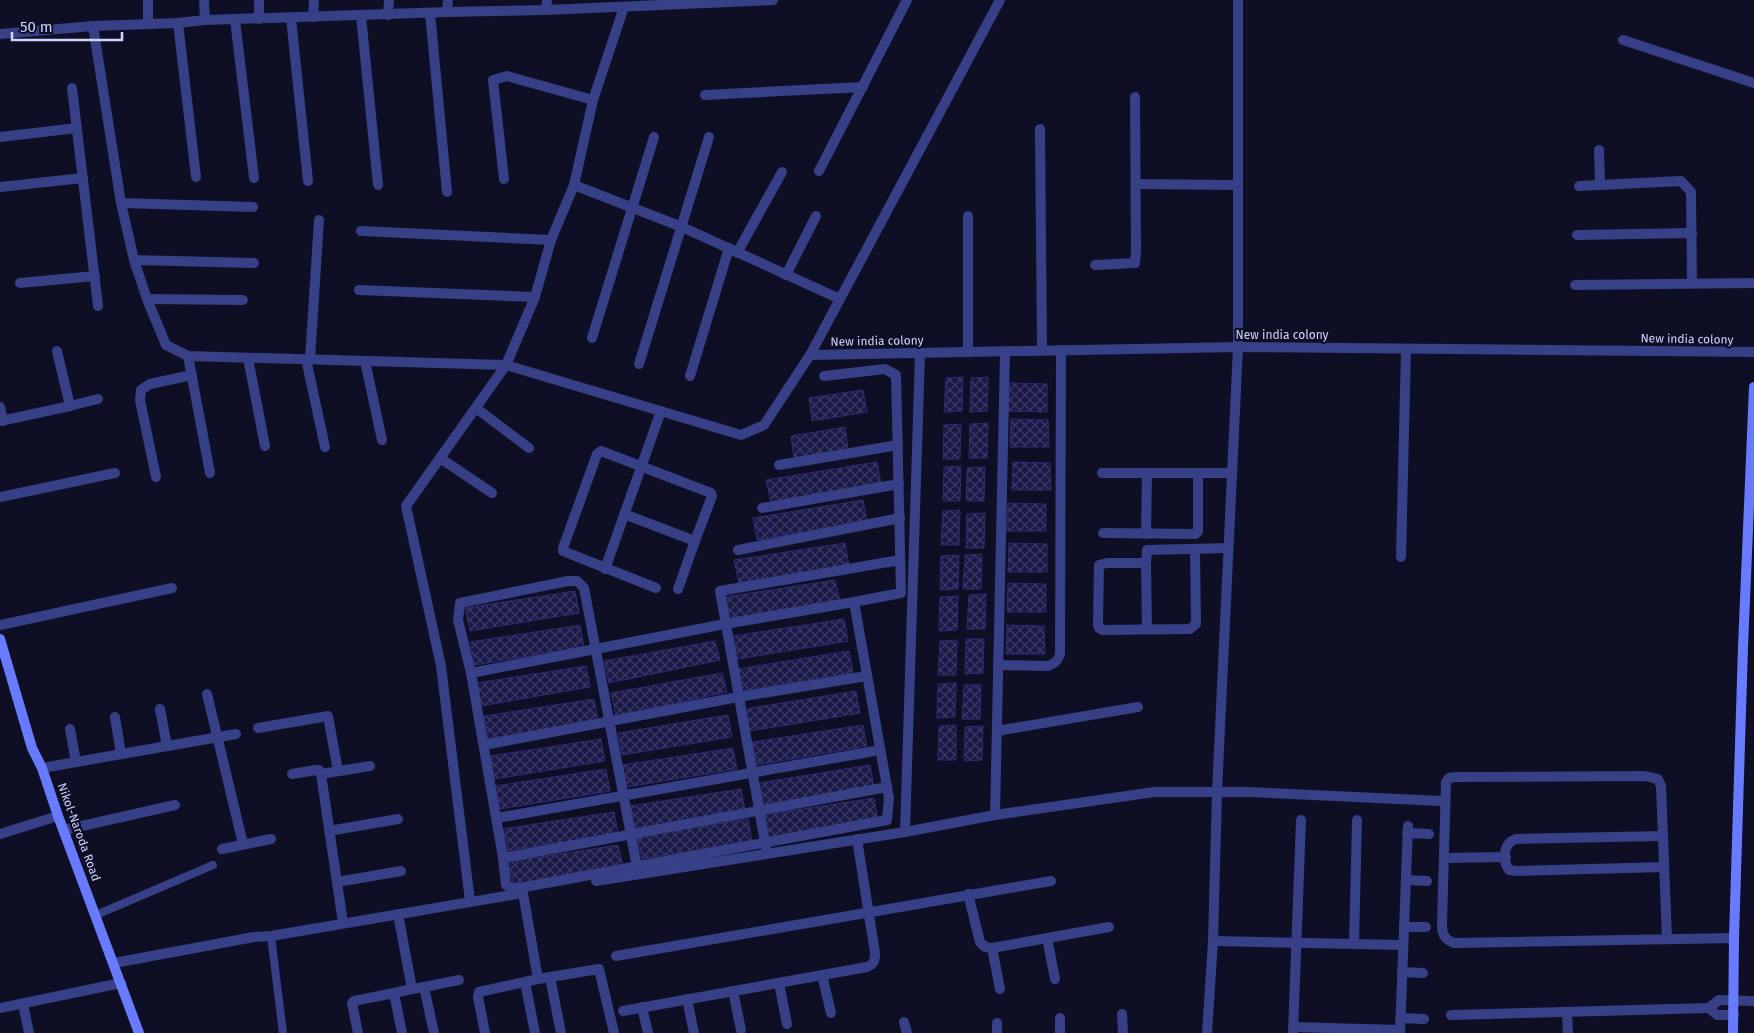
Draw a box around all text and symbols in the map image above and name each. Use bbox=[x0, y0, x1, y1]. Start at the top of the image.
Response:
scale bar bbox=[12, 10, 122, 42]
text: 50 m bbox=[20, 18, 53, 36]
street label: New india colony bbox=[1235, 328, 1329, 342]
street label: New india colony bbox=[1640, 331, 1734, 347]
street label: New india colony bbox=[830, 333, 924, 349]
street label: Nikol-Naroda Road bbox=[55, 781, 103, 883]

